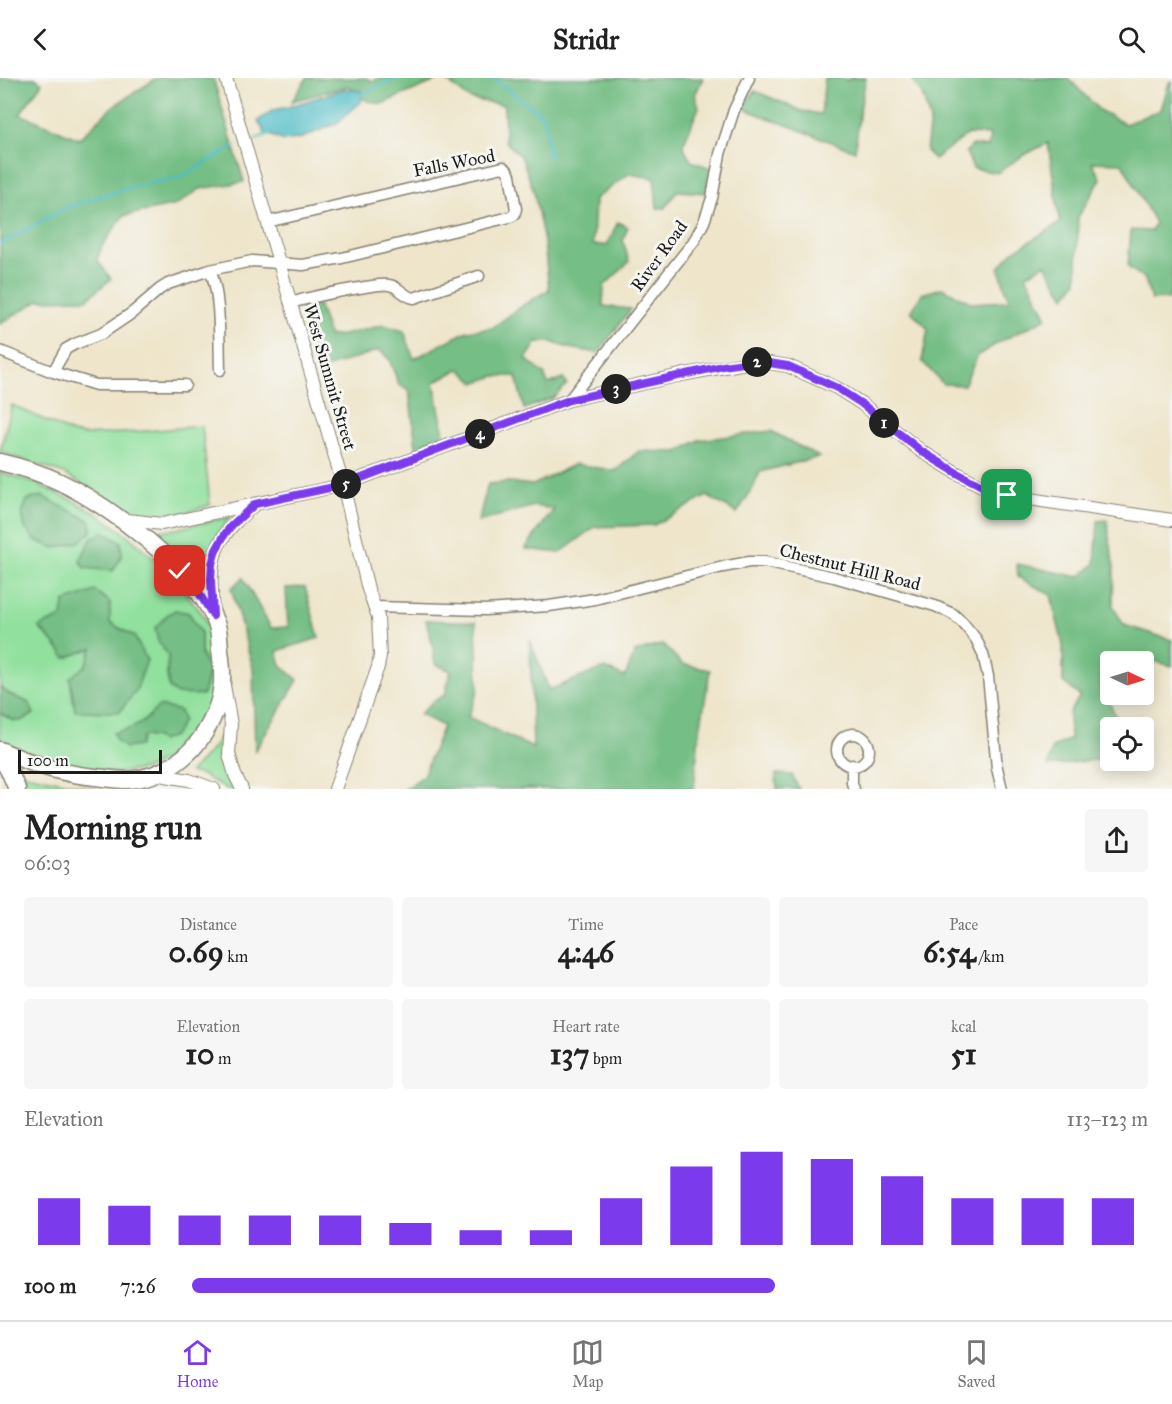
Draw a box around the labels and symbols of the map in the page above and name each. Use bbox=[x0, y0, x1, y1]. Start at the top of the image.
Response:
street label: Falls Wood bbox=[411, 144, 497, 182]
street label: River Road bbox=[626, 216, 692, 296]
street label: West Summit Street bbox=[299, 302, 362, 453]
pin: 2 bbox=[742, 347, 772, 377]
pin: 3 bbox=[601, 374, 631, 404]
pin: 1 bbox=[869, 408, 899, 438]
pin: 4 bbox=[465, 419, 495, 449]
pin: 5 bbox=[331, 469, 361, 499]
pin bbox=[981, 469, 1032, 520]
street label: Chestnut Hill Road bbox=[777, 539, 923, 595]
pin bbox=[154, 545, 205, 596]
north arrow bbox=[1100, 651, 1154, 705]
scale bar bbox=[18, 747, 162, 774]

